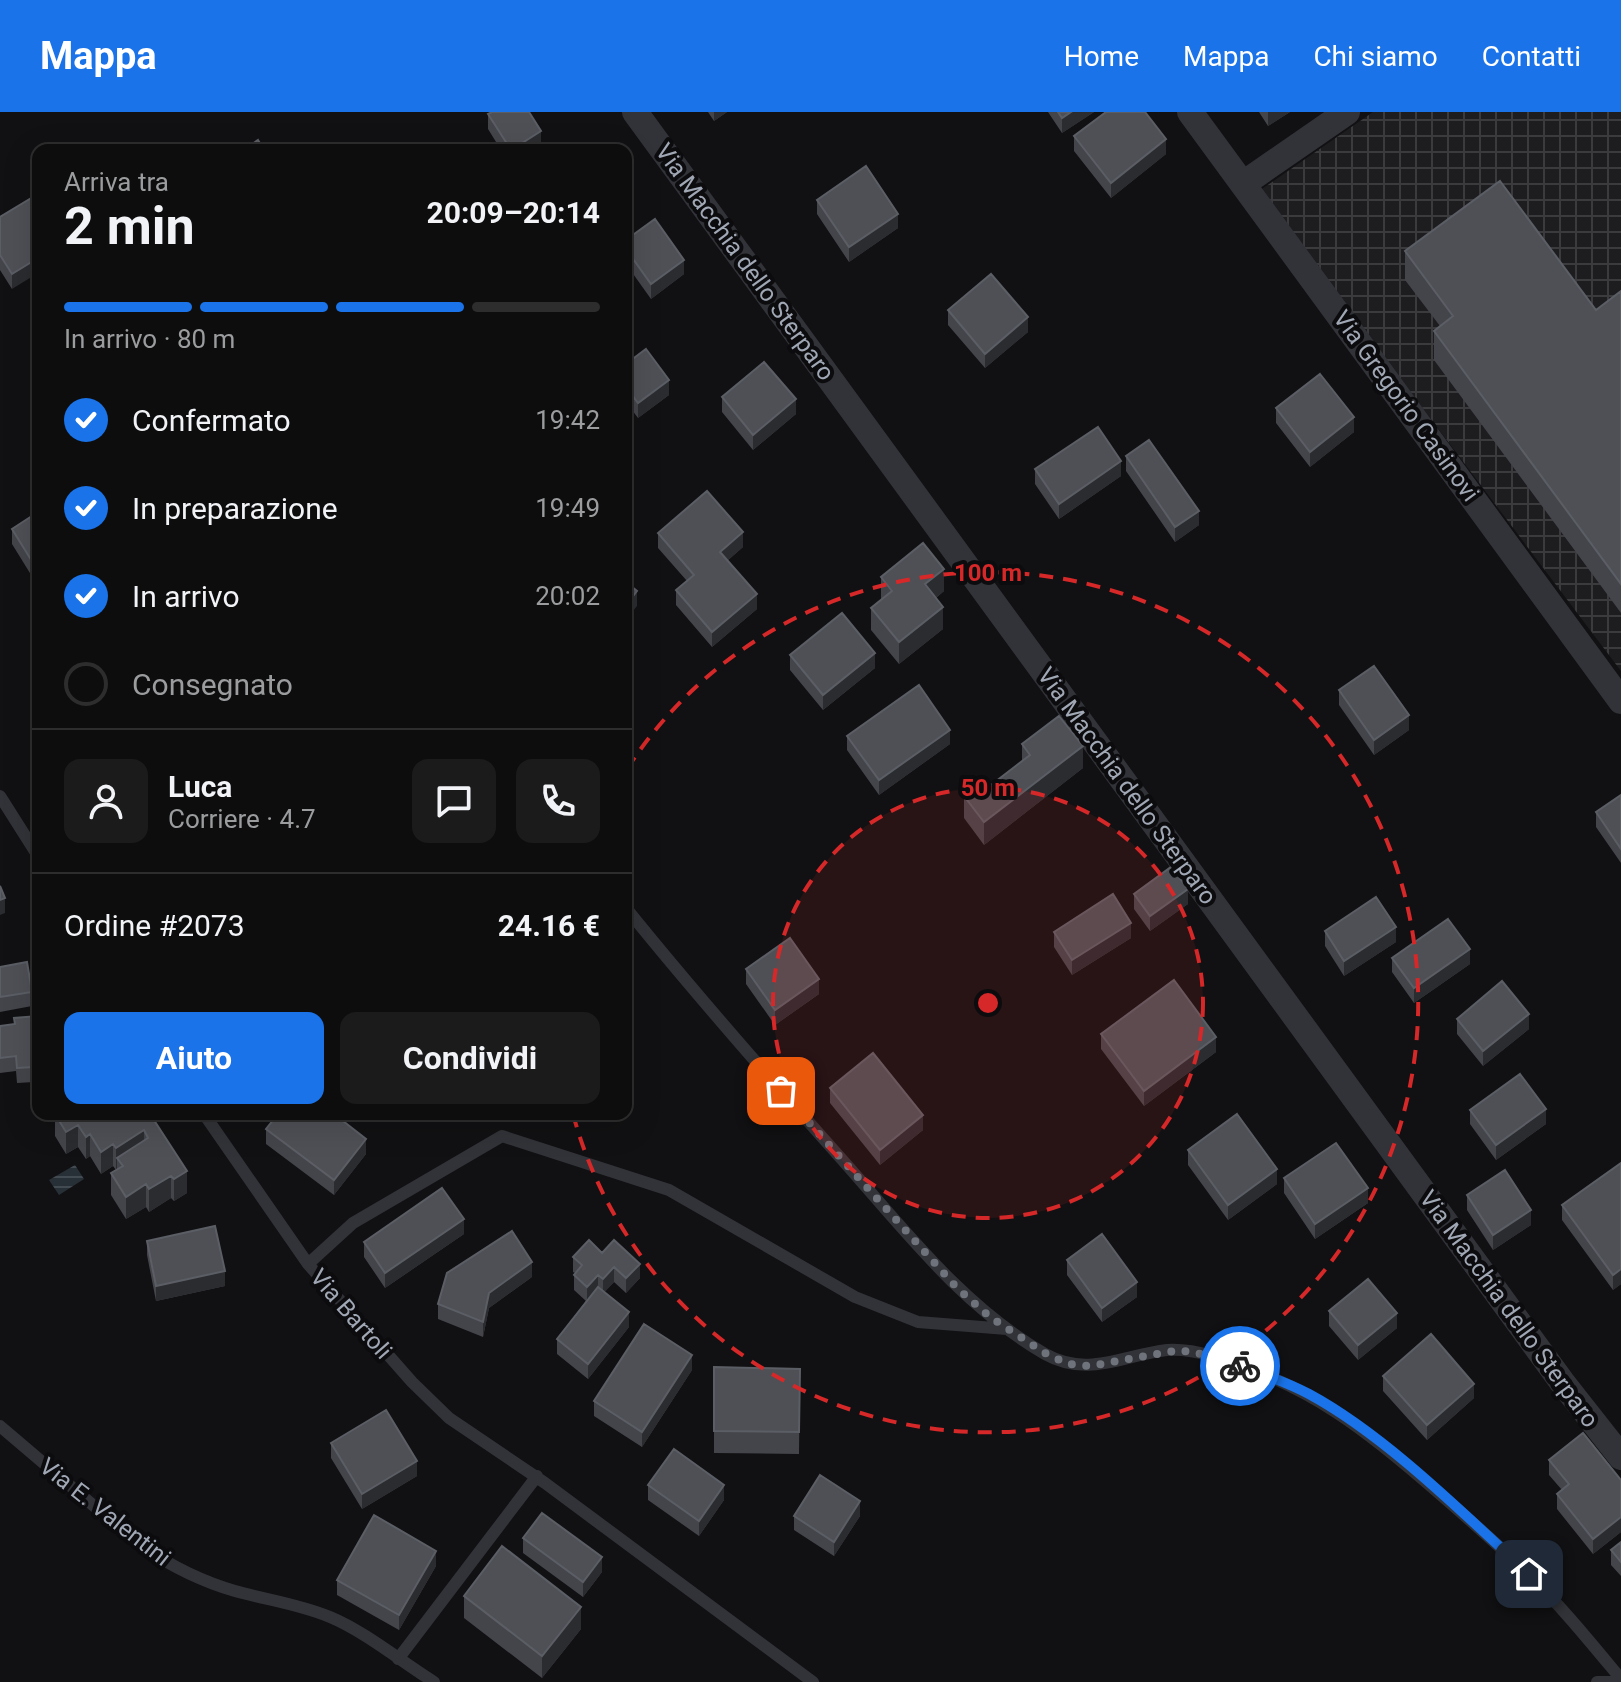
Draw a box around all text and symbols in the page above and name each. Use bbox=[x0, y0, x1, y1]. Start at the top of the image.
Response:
text: Mappa bbox=[40, 34, 157, 78]
text: Home bbox=[1064, 40, 1139, 73]
text: Mappa bbox=[1183, 40, 1269, 73]
text: Chi siamo bbox=[1313, 40, 1438, 73]
text: Contatti bbox=[1482, 40, 1581, 73]
street label: Via Macchia dello Sterparo bbox=[650, 138, 840, 386]
text: Arriva tra bbox=[64, 167, 169, 197]
text: 20:09–20:14 bbox=[426, 195, 600, 230]
text: 2 min bbox=[64, 196, 195, 257]
street label: Via Gregorio Casinovi bbox=[1327, 305, 1485, 507]
text: In arrivo · 80 m bbox=[64, 324, 235, 354]
icon: check bbox=[64, 398, 108, 442]
text: Confermato bbox=[132, 403, 291, 438]
text: 19:42 bbox=[535, 405, 600, 435]
icon: check bbox=[64, 486, 108, 530]
text: In preparazione bbox=[132, 491, 338, 526]
text: 19:49 bbox=[535, 493, 600, 523]
text: 100 m bbox=[954, 559, 1022, 587]
icon: check bbox=[64, 574, 108, 618]
text: In arrivo bbox=[132, 579, 240, 614]
text: 20:02 bbox=[535, 581, 600, 611]
street label: Via Macchia dello Sterparo bbox=[1032, 662, 1222, 910]
text: Consegnato bbox=[132, 667, 293, 702]
button: person bbox=[64, 759, 148, 843]
button: chat bbox=[412, 759, 496, 843]
button: phone bbox=[516, 759, 600, 843]
text: Luca bbox=[168, 769, 232, 804]
text: 50 m bbox=[961, 774, 1015, 802]
text: Corriere · 4.7 bbox=[168, 804, 316, 834]
text: Ordine #2073 bbox=[64, 908, 245, 943]
text: 24.16 € bbox=[498, 908, 600, 943]
centre of rings bbox=[974, 989, 1002, 1017]
button: Aiuto bbox=[64, 1012, 324, 1104]
button: Condividi bbox=[340, 1012, 600, 1104]
pin bbox=[747, 1057, 815, 1125]
icon: bag bbox=[759, 1069, 803, 1113]
street label: Via Macchia dello Sterparo bbox=[1414, 1185, 1604, 1433]
street label: Via Bartoli bbox=[304, 1263, 398, 1365]
courier bbox=[1200, 1326, 1280, 1406]
icon: bike bbox=[1218, 1344, 1262, 1388]
street label: Via E. Valentini bbox=[34, 1452, 176, 1572]
pin bbox=[1495, 1540, 1563, 1608]
icon: home bbox=[1507, 1552, 1551, 1596]

